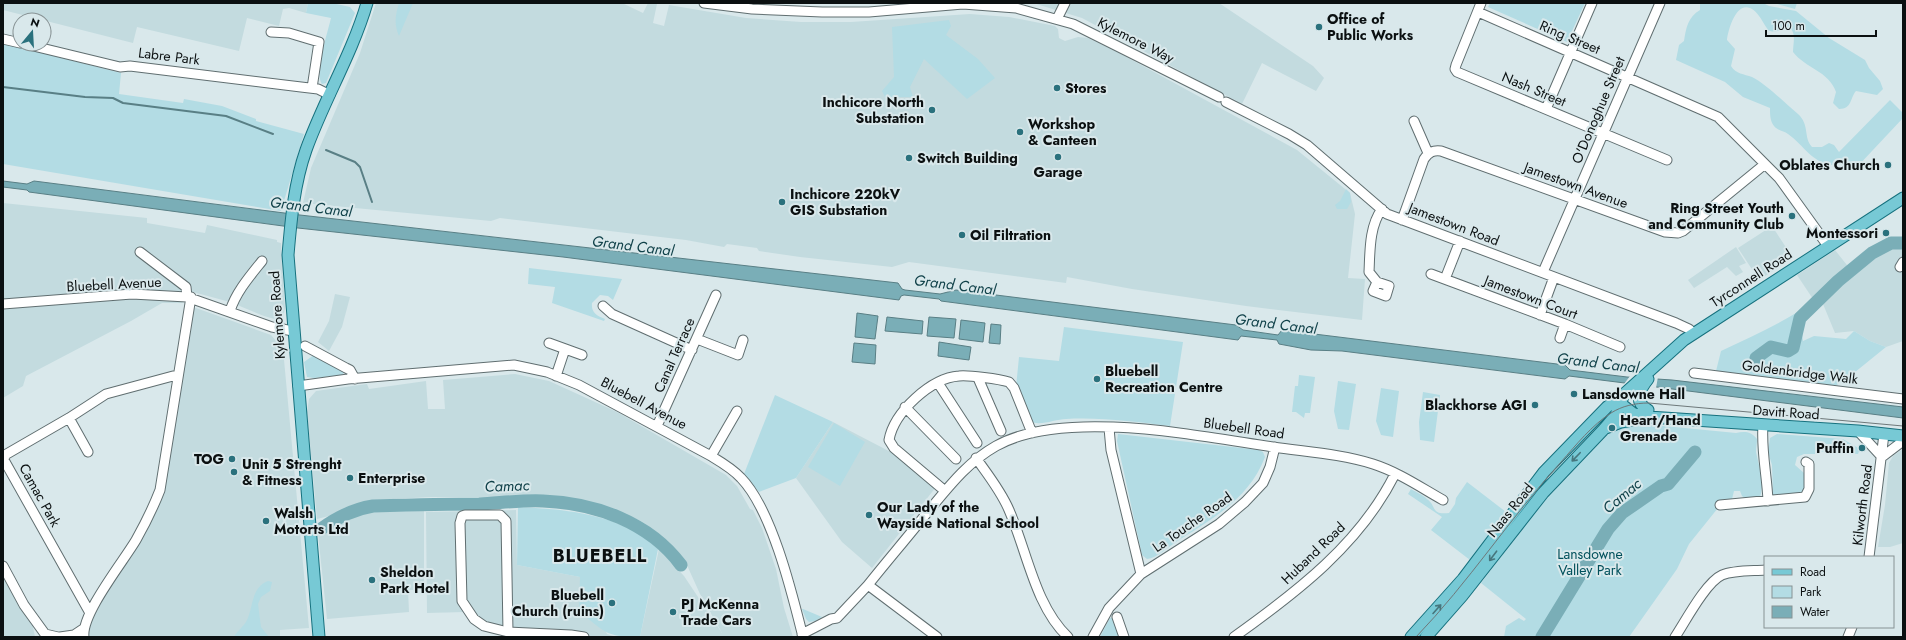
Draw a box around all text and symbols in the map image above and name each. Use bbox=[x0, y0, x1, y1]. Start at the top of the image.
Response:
place label: Office of Public Works bbox=[1327, 9, 1414, 45]
north arrow bbox=[12, 12, 52, 52]
street label: Kylemore Way bbox=[1094, 12, 1179, 68]
scale bar bbox=[1766, 12, 1876, 38]
text: N bbox=[28, 14, 42, 31]
street label: Ring Street bbox=[1536, 15, 1604, 59]
text: 100 m bbox=[1772, 17, 1805, 35]
marker: Office of Public Works bbox=[1314, 22, 1324, 32]
street label: Labre Park bbox=[137, 42, 202, 70]
street label: O'Donoghue Street bbox=[1566, 53, 1630, 167]
street label: Nash Street bbox=[1499, 66, 1570, 112]
place label: Stores bbox=[1065, 78, 1107, 98]
marker: Stores bbox=[1052, 83, 1062, 93]
place label: Inchicore North Substation bbox=[822, 92, 924, 128]
marker: Inchicore North Substation bbox=[927, 105, 937, 115]
place label: Workshop & Canteen bbox=[1028, 114, 1097, 150]
marker: Workshop & Canteen bbox=[1015, 127, 1025, 137]
place label: Switch Building bbox=[917, 148, 1018, 168]
marker: Garage bbox=[1053, 152, 1063, 162]
marker: Switch Building bbox=[904, 153, 914, 163]
place label: Oblates Church bbox=[1779, 155, 1880, 175]
street label: Jamestown Avenue bbox=[1519, 156, 1631, 213]
marker: Oblates Church bbox=[1883, 160, 1893, 170]
place label: Garage bbox=[1034, 162, 1082, 182]
place label: Inchicore 220kV GIS Substation bbox=[790, 184, 901, 220]
water label: Grand Canal bbox=[269, 191, 354, 223]
marker: Inchicore 220kV GIS Substation bbox=[777, 197, 787, 207]
street label: Jamestown Road bbox=[1404, 197, 1502, 251]
place label: Ring Street Youth and Community Club bbox=[1648, 198, 1784, 234]
marker: Ring Street Youth and Community Club bbox=[1787, 211, 1797, 221]
place label: Montessori bbox=[1806, 223, 1878, 243]
place label: Oil Filtration bbox=[970, 225, 1051, 245]
marker: Montessori bbox=[1881, 228, 1891, 238]
water label: Grand Canal bbox=[591, 230, 676, 262]
marker: Oil Filtration bbox=[957, 230, 967, 240]
street label: Tyrconnell Road bbox=[1706, 244, 1796, 312]
water label: Grand Canal bbox=[913, 269, 998, 301]
street label: Jamestown Court bbox=[1480, 269, 1581, 324]
street label: Kylemore Road bbox=[264, 270, 290, 360]
street label: Bluebell Avenue bbox=[66, 272, 162, 296]
water label: Grand Canal bbox=[1234, 308, 1319, 340]
street label: Canal Terrace bbox=[649, 314, 699, 396]
water label: Grand Canal bbox=[1556, 347, 1641, 379]
street label: Goldenbridge Walk bbox=[1741, 355, 1860, 389]
place label: Bluebell Recreation Centre bbox=[1105, 361, 1223, 397]
street label: Bluebell Avenue bbox=[597, 372, 691, 434]
marker: Bluebell Recreation Centre bbox=[1092, 374, 1102, 384]
place label: Lansdowne Hall bbox=[1582, 384, 1685, 404]
marker: Lansdowne Hall bbox=[1569, 389, 1579, 399]
place label: Blackhorse AGI bbox=[1425, 395, 1527, 415]
marker: Blackhorse AGI bbox=[1530, 400, 1540, 410]
street label: Davitt Road bbox=[1752, 400, 1820, 424]
place label: Heart/Hand Grenade bbox=[1620, 410, 1701, 446]
street label: Bluebell Road bbox=[1202, 412, 1286, 444]
marker: Heart/Hand Grenade bbox=[1607, 423, 1617, 433]
place label: Puffin bbox=[1816, 438, 1854, 458]
marker: Puffin bbox=[1857, 443, 1867, 453]
place label: TOG bbox=[194, 449, 224, 469]
one-way arrow bbox=[1571, 452, 1581, 462]
marker: TOG bbox=[227, 454, 237, 464]
place label: Unit 5 Strenght & Fitness bbox=[242, 454, 342, 490]
street label: Camac Park bbox=[14, 460, 66, 531]
street label: Kilworth Road bbox=[1847, 463, 1877, 547]
marker: Unit 5 Strenght & Fitness bbox=[229, 467, 239, 477]
place label: Enterprise bbox=[358, 468, 425, 488]
marker: Enterprise bbox=[345, 473, 355, 483]
water label: Camac bbox=[1598, 473, 1646, 519]
water label: Camac bbox=[484, 474, 530, 498]
street label: Naas Road bbox=[1482, 479, 1538, 541]
street label: La Touche Road bbox=[1148, 487, 1236, 557]
place label: Our Lady of the Wayside National School bbox=[877, 497, 1039, 533]
place label: Walsh Motorts Ltd bbox=[274, 503, 349, 539]
marker: Our Lady of the Wayside National School bbox=[864, 510, 874, 520]
marker: Walsh Motorts Ltd bbox=[261, 516, 271, 526]
street label: Huband Road bbox=[1277, 517, 1349, 589]
district label: BLUEBELL bbox=[553, 543, 647, 569]
park label: Lansdowne Valley Park bbox=[1557, 544, 1623, 580]
one-way arrow bbox=[1489, 551, 1497, 562]
legend bbox=[1764, 556, 1894, 628]
place label: Sheldon Park Hotel bbox=[380, 562, 449, 598]
text: Road bbox=[1800, 563, 1826, 581]
marker: Sheldon Park Hotel bbox=[367, 575, 377, 585]
text: Park bbox=[1800, 583, 1822, 601]
place label: Bluebell Church (ruins) bbox=[512, 585, 604, 621]
place label: PJ McKenna Trade Cars bbox=[681, 594, 759, 630]
marker: Bluebell Church (ruins) bbox=[607, 598, 617, 608]
text: Water bbox=[1800, 603, 1831, 621]
one-way arrow bbox=[1433, 604, 1442, 614]
marker: PJ McKenna Trade Cars bbox=[668, 607, 678, 617]

